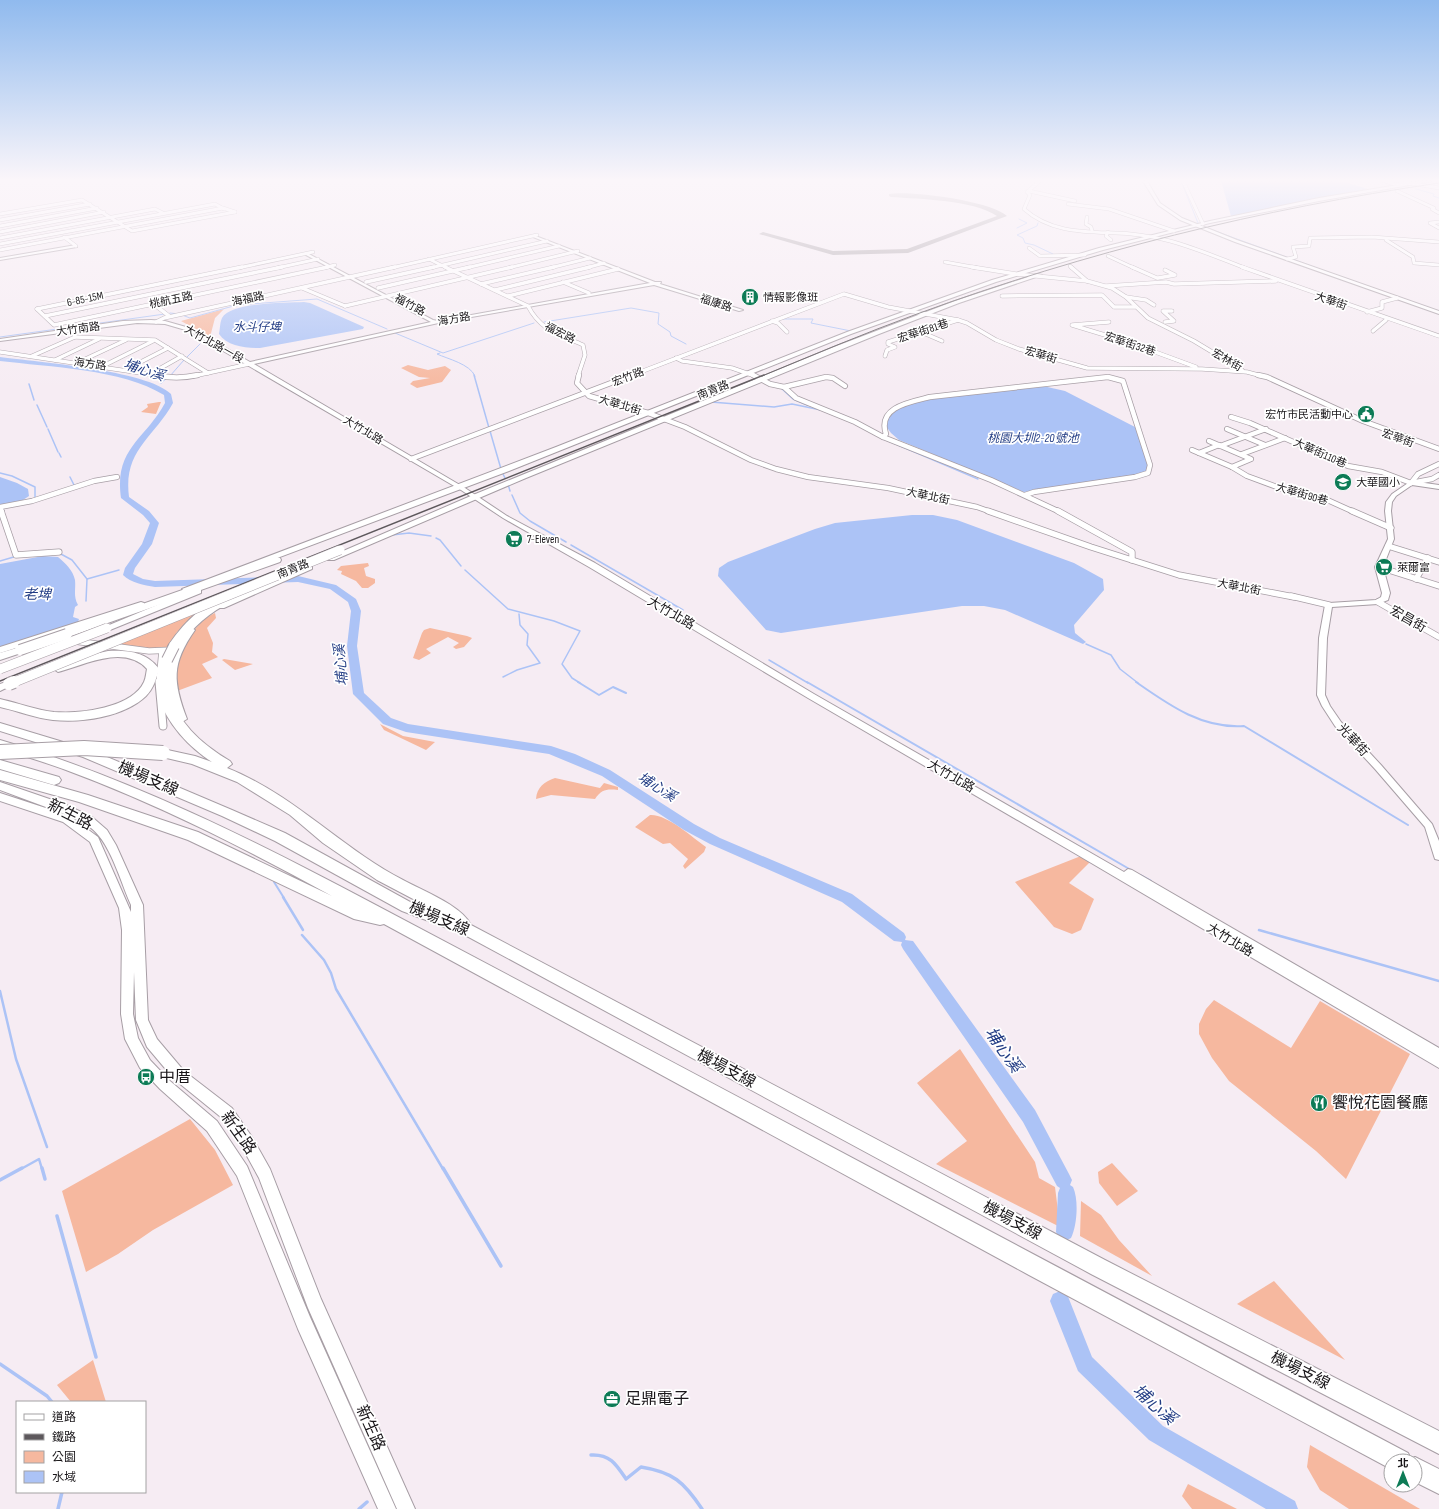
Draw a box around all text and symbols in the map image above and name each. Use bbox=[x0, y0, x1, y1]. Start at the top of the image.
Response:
building icon: 情報影像班 bbox=[740, 287, 760, 307]
street label: 6-85-15M bbox=[66, 289, 104, 309]
street label: 桃航五路 bbox=[148, 289, 194, 311]
street label: 海福路 bbox=[231, 289, 265, 309]
street label: 大華街 bbox=[1313, 289, 1349, 313]
place label: 情報影像班 bbox=[763, 291, 818, 304]
street label: 福竹路 bbox=[392, 292, 428, 318]
street label: 福康路 bbox=[698, 292, 734, 314]
street label: 海方路 bbox=[437, 310, 471, 328]
street label: 宏華街81巷 bbox=[896, 317, 950, 345]
street label: 大竹南路 bbox=[55, 320, 101, 338]
water label: 水斗仔埤 bbox=[233, 320, 283, 335]
street label: 福宏路 bbox=[542, 320, 578, 346]
street label: 大竹北路一段 bbox=[182, 322, 246, 366]
street label: 宏華街32巷 bbox=[1103, 330, 1157, 358]
street label: 宏華街 bbox=[1023, 344, 1059, 366]
street label: 宏林街 bbox=[1209, 346, 1245, 374]
street label: 海方路 bbox=[73, 355, 107, 373]
water label: 埔心溪 bbox=[121, 355, 169, 385]
street label: 宏竹路 bbox=[610, 365, 646, 389]
street label: 南青路 bbox=[695, 378, 731, 402]
street label: 大華北街 bbox=[597, 393, 643, 417]
public building icon: 宏竹市民活動中心 bbox=[1356, 404, 1376, 424]
place label: 宏竹市民活動中心 bbox=[1265, 408, 1353, 421]
street label: 大竹北路 bbox=[341, 413, 385, 447]
street label: 宏華街 bbox=[1380, 426, 1416, 450]
water label: 桃園大圳2-20號池 bbox=[987, 431, 1081, 446]
street label: 大華街110巷 bbox=[1291, 436, 1349, 470]
school or university icon: 大華國小 bbox=[1333, 472, 1353, 492]
place label: 大華國小 bbox=[1356, 476, 1400, 489]
street label: 大華街90巷 bbox=[1274, 480, 1330, 508]
street label: 大華北街 bbox=[905, 485, 951, 507]
supermarket icon: 7-Eleven bbox=[504, 529, 524, 549]
place label: 7-Eleven bbox=[527, 533, 559, 546]
street label: 南青路 bbox=[275, 557, 311, 581]
supermarket icon: 萊爾富 bbox=[1374, 557, 1394, 577]
place label: 萊爾富 bbox=[1397, 561, 1430, 574]
street label: 大華北街 bbox=[1216, 576, 1262, 598]
water label: 老埤 bbox=[23, 586, 53, 603]
street label: 大竹北路 bbox=[644, 593, 698, 633]
street label: 宏昌街 bbox=[1387, 602, 1429, 636]
water label: 埔心溪 bbox=[331, 641, 351, 687]
street label: 光華街 bbox=[1334, 720, 1372, 760]
street label: 大竹北路 bbox=[924, 756, 978, 796]
street label: 機場支線 bbox=[115, 758, 181, 800]
water label: 埔心溪 bbox=[635, 769, 681, 806]
street label: 新生路 bbox=[44, 796, 96, 834]
street label: 機場支線 bbox=[406, 898, 472, 940]
street label: 大竹北路 bbox=[1204, 920, 1256, 960]
water label: 埔心溪 bbox=[980, 1023, 1027, 1078]
street label: 機場支線 bbox=[693, 1046, 759, 1092]
bus stop icon: 中厝 bbox=[136, 1067, 156, 1087]
place label: 中厝 bbox=[159, 1068, 191, 1087]
restaurant icon: 饗悅花園餐廳 bbox=[1309, 1093, 1329, 1113]
place label: 饗悅花園餐廳 bbox=[1332, 1094, 1428, 1113]
street label: 新生路 bbox=[216, 1108, 260, 1158]
street label: 機場支線 bbox=[979, 1198, 1045, 1244]
street label: 機場支線 bbox=[1267, 1348, 1333, 1394]
water label: 埔心溪 bbox=[1128, 1381, 1181, 1431]
office icon: 足鼎電子 bbox=[602, 1389, 622, 1409]
place label: 足鼎電子 bbox=[625, 1390, 689, 1409]
legend bbox=[16, 1401, 146, 1493]
street label: 新生路 bbox=[352, 1402, 388, 1454]
text: 道路 bbox=[52, 1410, 76, 1425]
text: 鐵路 bbox=[52, 1430, 76, 1445]
text: 公園 bbox=[52, 1450, 76, 1465]
north arrow bbox=[1383, 1453, 1423, 1493]
text: 北 bbox=[1398, 1457, 1409, 1470]
text: 水域 bbox=[52, 1470, 76, 1485]

